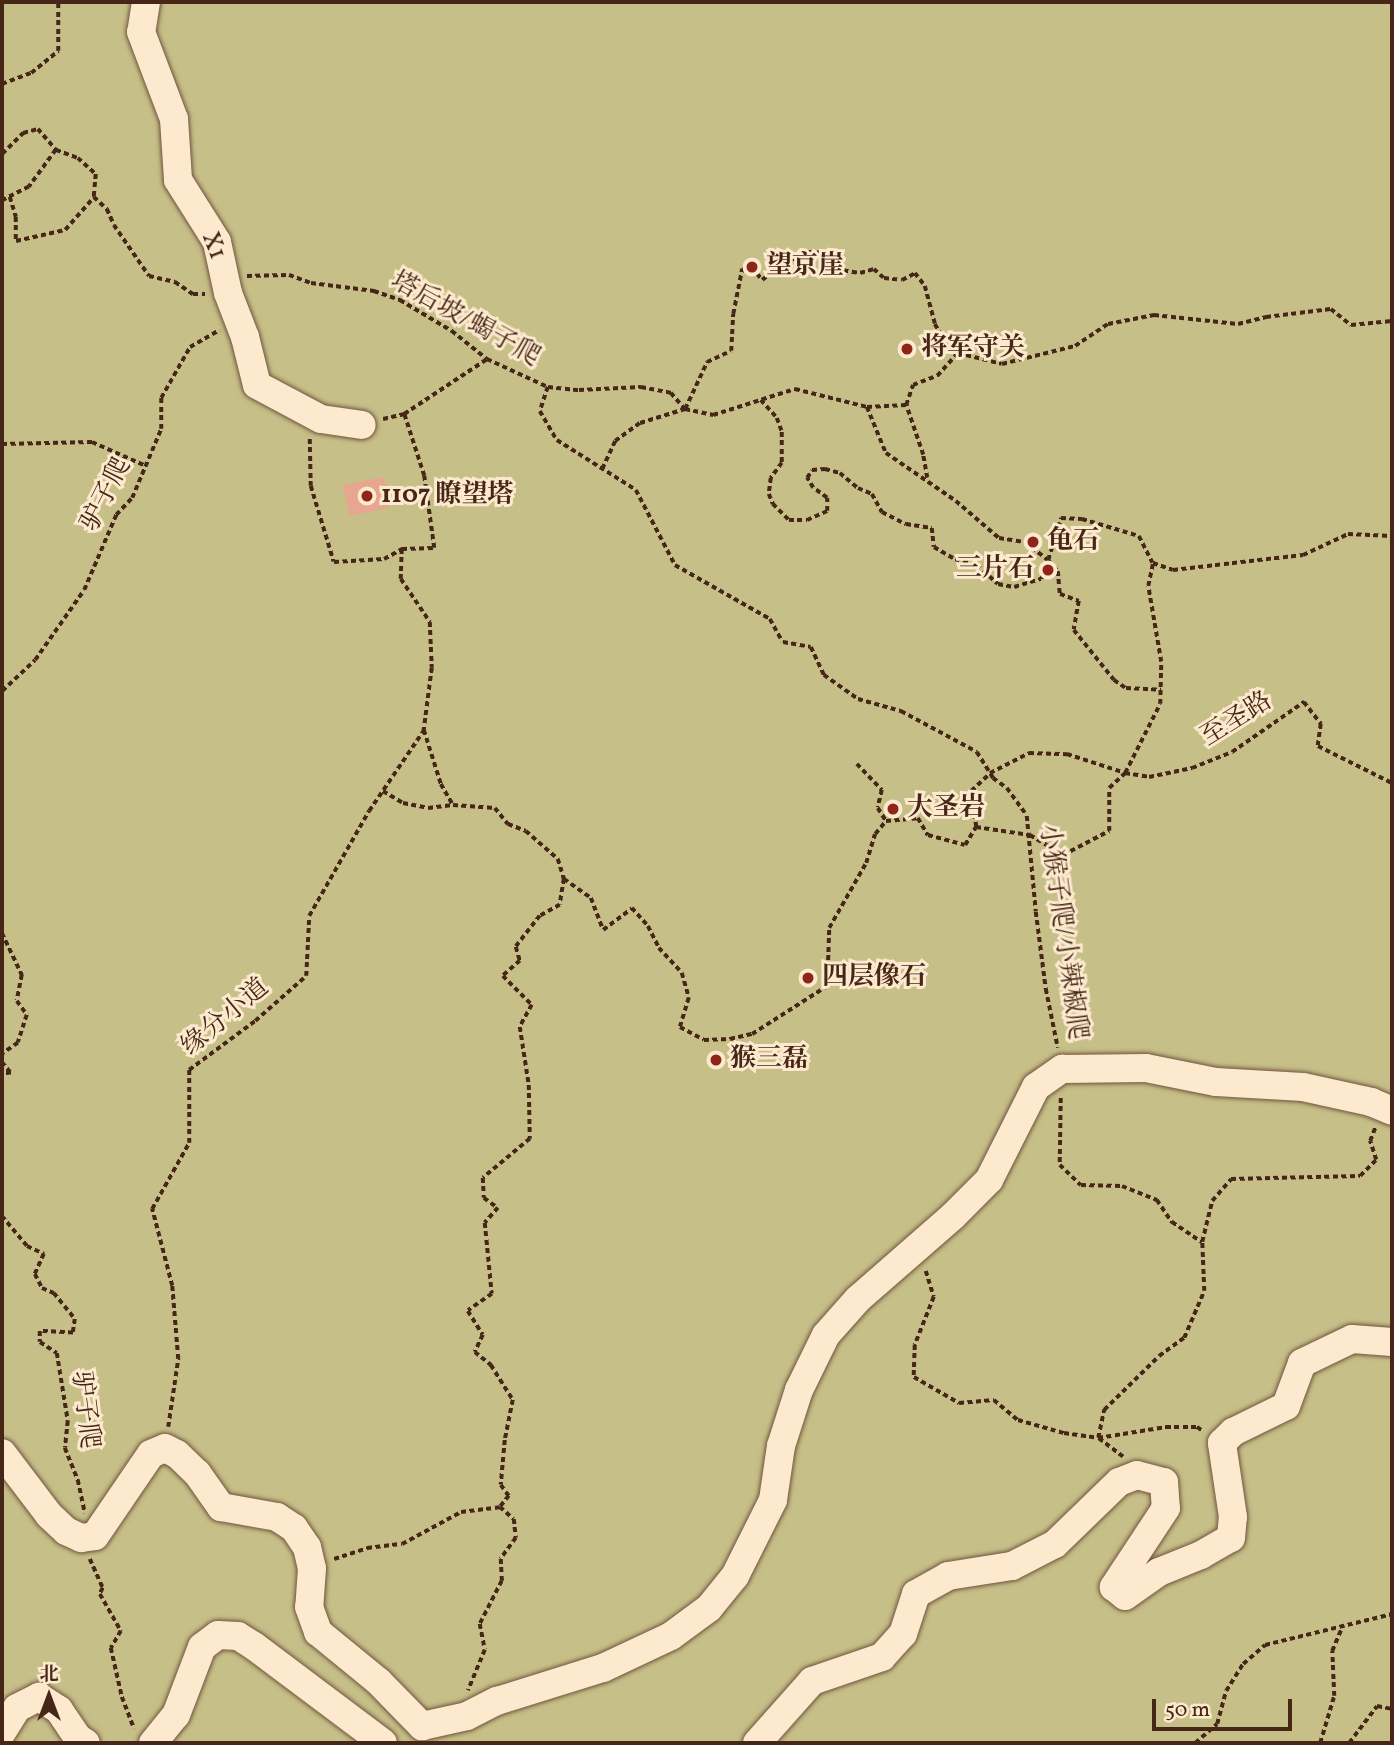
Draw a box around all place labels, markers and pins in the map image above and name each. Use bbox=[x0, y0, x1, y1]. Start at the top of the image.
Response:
place label: 望京崖 bbox=[766, 251, 844, 283]
marker: 望京崖 bbox=[744, 259, 760, 275]
place label: 将军守关 bbox=[921, 333, 1025, 365]
marker: 将军守关 bbox=[899, 341, 915, 357]
place label: 1107 瞭望塔 bbox=[381, 480, 514, 512]
marker: 1107 瞭望塔 bbox=[359, 488, 375, 504]
place label: 龟石 bbox=[1047, 526, 1099, 558]
marker: 龟石 bbox=[1025, 534, 1041, 550]
place label: 三片石 bbox=[956, 554, 1034, 586]
marker: 三片石 bbox=[1040, 562, 1056, 578]
place label: 大圣岩 bbox=[907, 793, 985, 825]
marker: 大圣岩 bbox=[885, 801, 901, 817]
place label: 四层像石 bbox=[822, 962, 926, 994]
marker: 四层像石 bbox=[800, 970, 816, 986]
place label: 猴三磊 bbox=[730, 1044, 808, 1076]
marker: 猴三磊 bbox=[708, 1052, 724, 1068]

